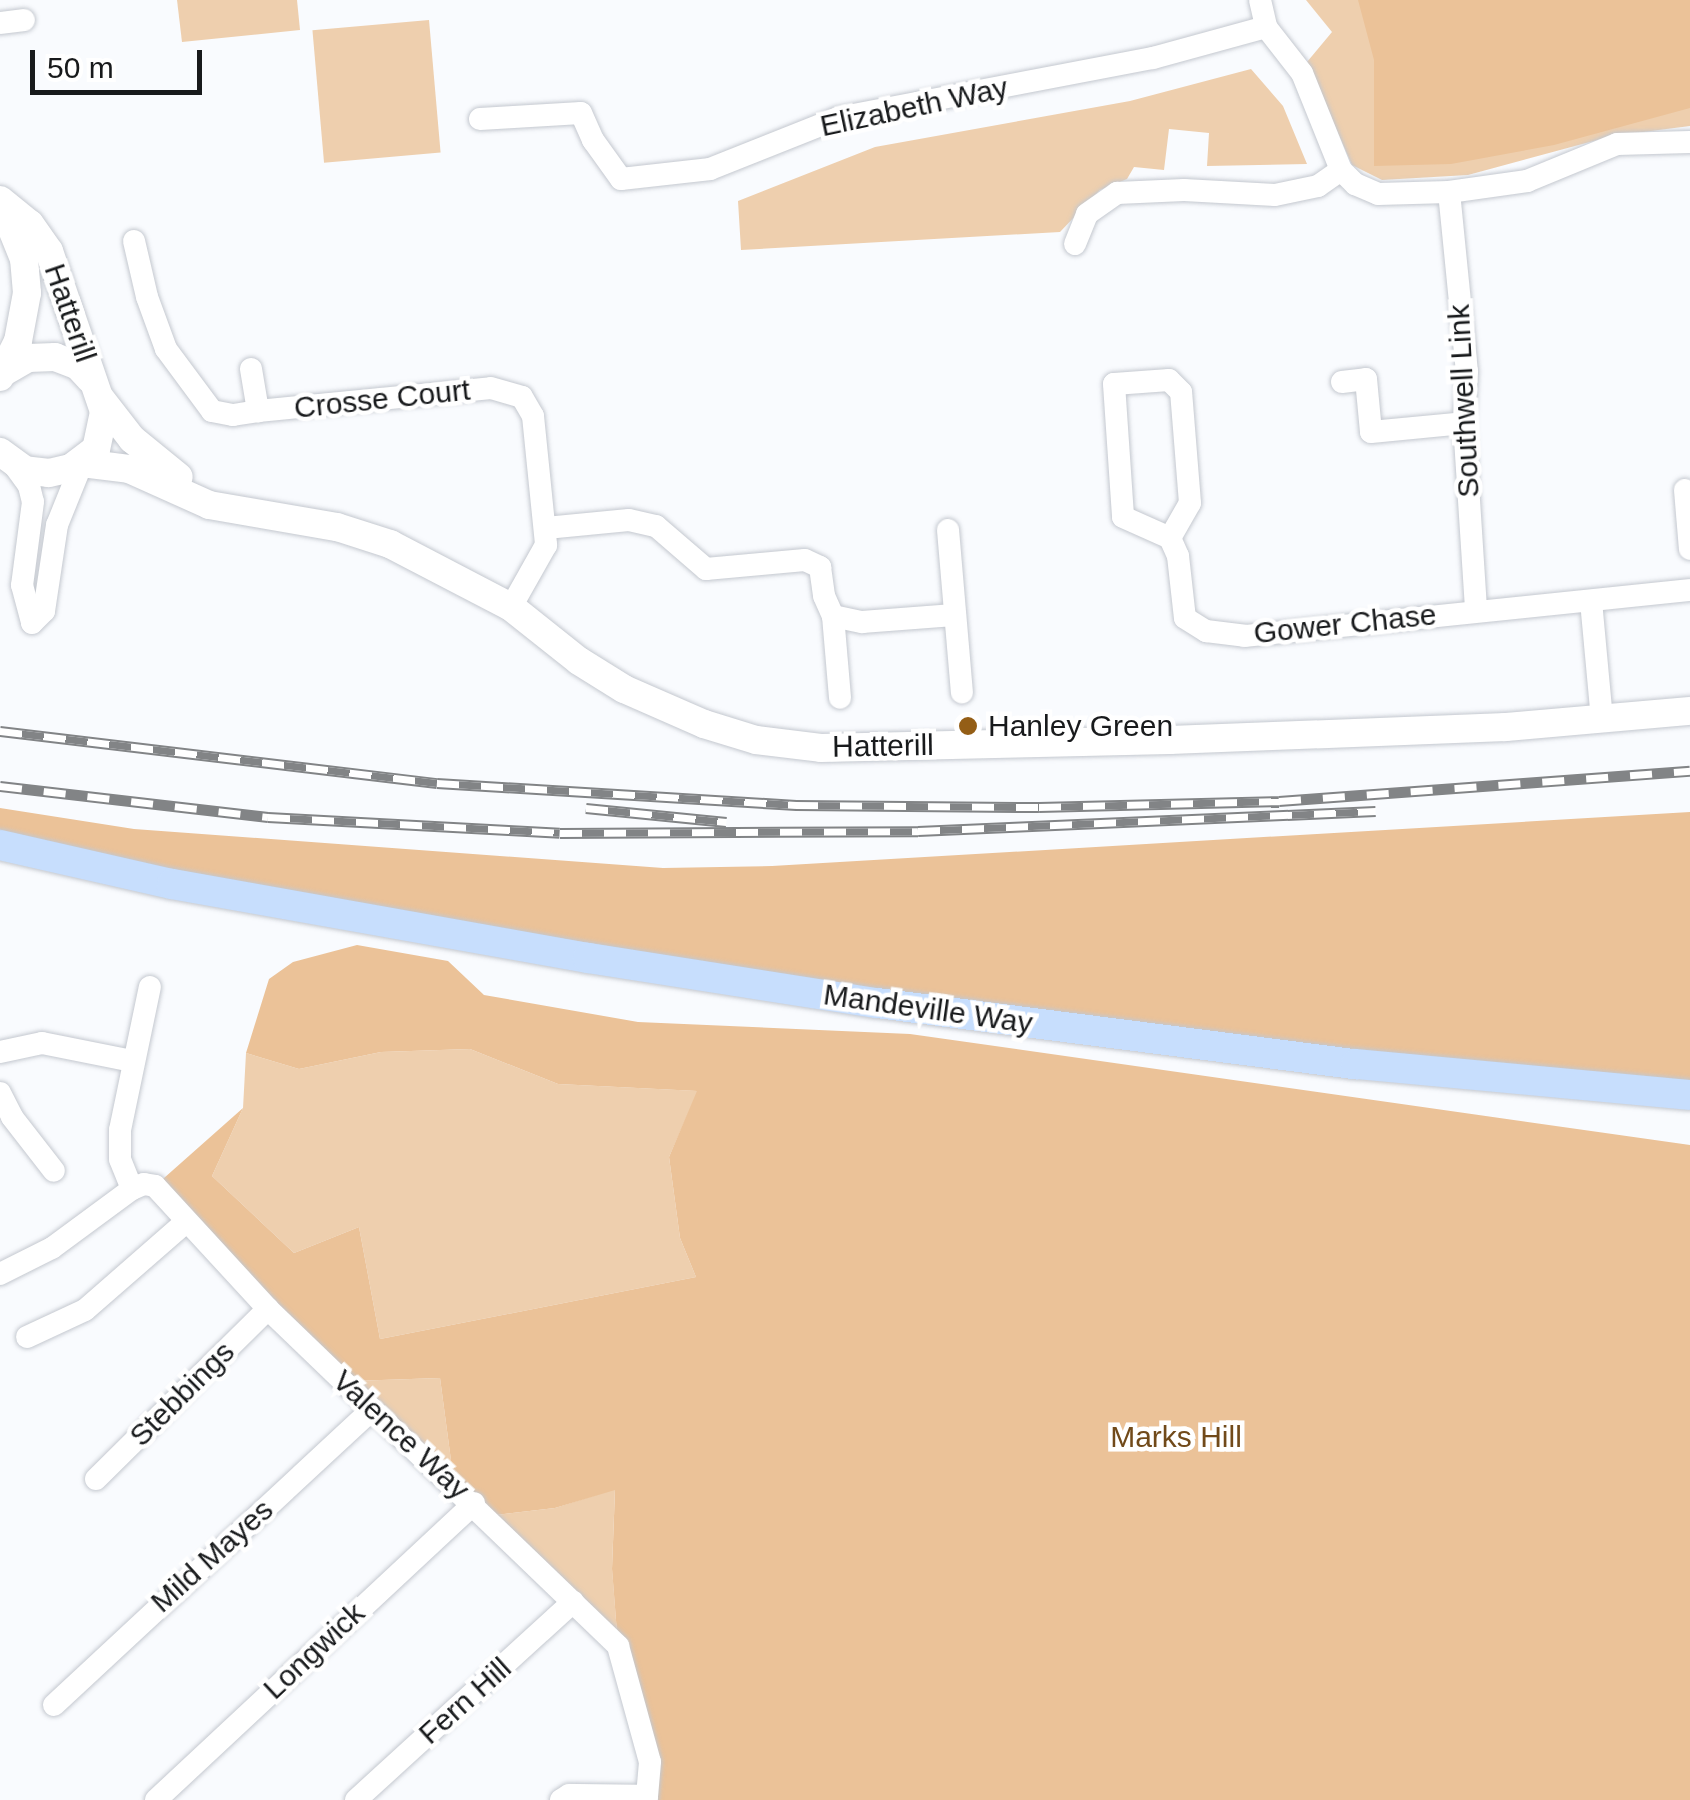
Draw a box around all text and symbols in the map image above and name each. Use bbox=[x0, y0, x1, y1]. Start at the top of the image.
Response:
scale bar bbox=[35, 30, 208, 92]
text: 50 m bbox=[47, 51, 114, 84]
street label: Elizabeth Way bbox=[817, 70, 1011, 144]
street label: Hatterill bbox=[36, 259, 104, 367]
street label: Southwell Link bbox=[1441, 303, 1487, 499]
street label: Crosse Court bbox=[292, 372, 472, 426]
street label: Gower Chase bbox=[1252, 597, 1438, 651]
place label: Hanley Green bbox=[988, 708, 1173, 744]
marker: Hanley Green bbox=[957, 715, 979, 737]
street label: Hatterill bbox=[832, 727, 934, 765]
street label: Mandeville Way bbox=[821, 977, 1035, 1041]
street label: Stebbings bbox=[122, 1334, 242, 1454]
street label: Valence Way bbox=[325, 1363, 477, 1507]
park label: Marks Hill bbox=[1110, 1419, 1242, 1455]
street label: Mild Mayes bbox=[144, 1492, 280, 1620]
street label: Longwick bbox=[256, 1595, 372, 1707]
street label: Fern Hill bbox=[411, 1650, 519, 1752]

